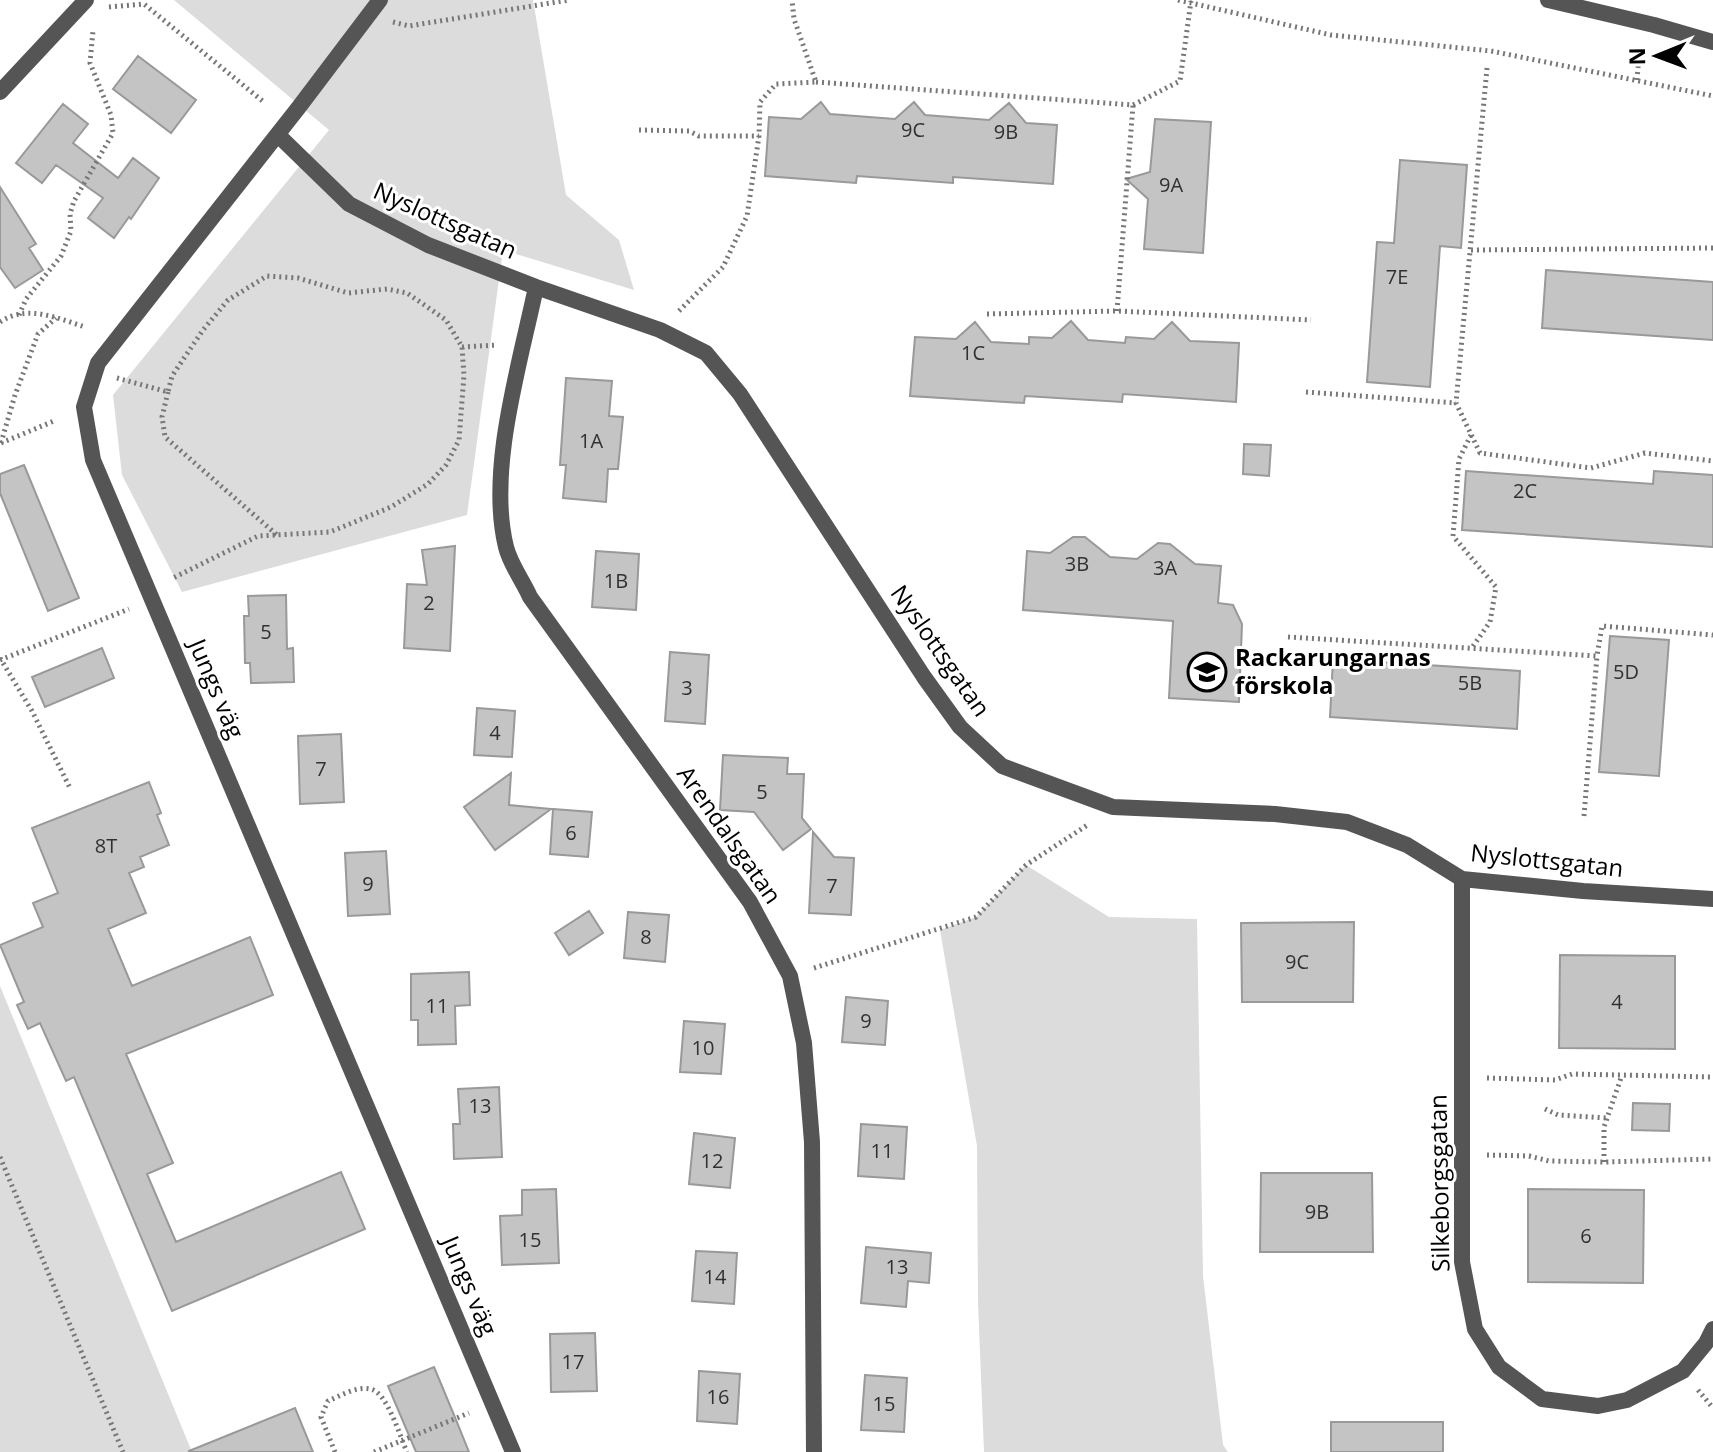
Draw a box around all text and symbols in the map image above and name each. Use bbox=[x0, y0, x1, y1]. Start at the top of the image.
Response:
north arrow bbox=[1617, 16, 1697, 96]
text: N bbox=[1621, 47, 1651, 66]
house number: 9C bbox=[901, 116, 925, 143]
house number: 9B bbox=[994, 118, 1018, 145]
house number: 9A bbox=[1159, 171, 1183, 198]
street label: Nyslottsgatan bbox=[369, 173, 522, 266]
house number: 7E bbox=[1386, 263, 1408, 290]
house number: 1C bbox=[961, 339, 985, 366]
house number: 1A bbox=[579, 427, 603, 454]
house number: 2C bbox=[1513, 477, 1537, 504]
house number: 3B bbox=[1065, 550, 1089, 577]
house number: 3A bbox=[1153, 554, 1177, 581]
house number: 1B bbox=[604, 567, 628, 594]
street label: Nyslottsgatan bbox=[884, 578, 999, 722]
house number: 2 bbox=[423, 589, 435, 616]
house number: 5 bbox=[260, 618, 272, 645]
street label: Jungs väg bbox=[181, 632, 253, 743]
place label: Rackarungarnas förskola bbox=[1235, 640, 1431, 701]
school or university icon: Rackarungarnas förskola bbox=[1186, 651, 1228, 693]
house number: 5D bbox=[1613, 658, 1639, 685]
house number: 5B bbox=[1458, 669, 1482, 696]
house number: 3 bbox=[681, 674, 693, 701]
house number: 4 bbox=[489, 719, 501, 746]
house number: 7 bbox=[315, 755, 327, 782]
street label: Arendalsgatan bbox=[670, 758, 790, 910]
house number: 5 bbox=[756, 778, 768, 805]
house number: 6 bbox=[565, 819, 577, 846]
house number: 8T bbox=[95, 832, 117, 859]
street label: Nyslottsgatan bbox=[1469, 835, 1625, 884]
house number: 9 bbox=[362, 870, 374, 897]
house number: 7 bbox=[826, 872, 838, 899]
house number: 8 bbox=[640, 923, 652, 950]
house number: 9C bbox=[1285, 948, 1309, 975]
house number: 4 bbox=[1611, 988, 1623, 1015]
house number: 11 bbox=[426, 992, 448, 1019]
house number: 9 bbox=[860, 1007, 872, 1034]
house number: 10 bbox=[692, 1034, 714, 1061]
house number: 13 bbox=[469, 1092, 491, 1119]
street label: Silkeborgsgatan bbox=[1420, 1094, 1457, 1272]
house number: 11 bbox=[871, 1137, 893, 1164]
house number: 12 bbox=[701, 1147, 723, 1174]
house number: 9B bbox=[1305, 1198, 1329, 1225]
house number: 6 bbox=[1580, 1222, 1592, 1249]
house number: 15 bbox=[519, 1226, 541, 1253]
street label: Jungs väg bbox=[434, 1229, 506, 1340]
house number: 13 bbox=[886, 1253, 908, 1280]
house number: 14 bbox=[704, 1263, 727, 1290]
house number: 17 bbox=[562, 1348, 584, 1375]
house number: 16 bbox=[707, 1383, 729, 1410]
house number: 15 bbox=[873, 1390, 895, 1417]

